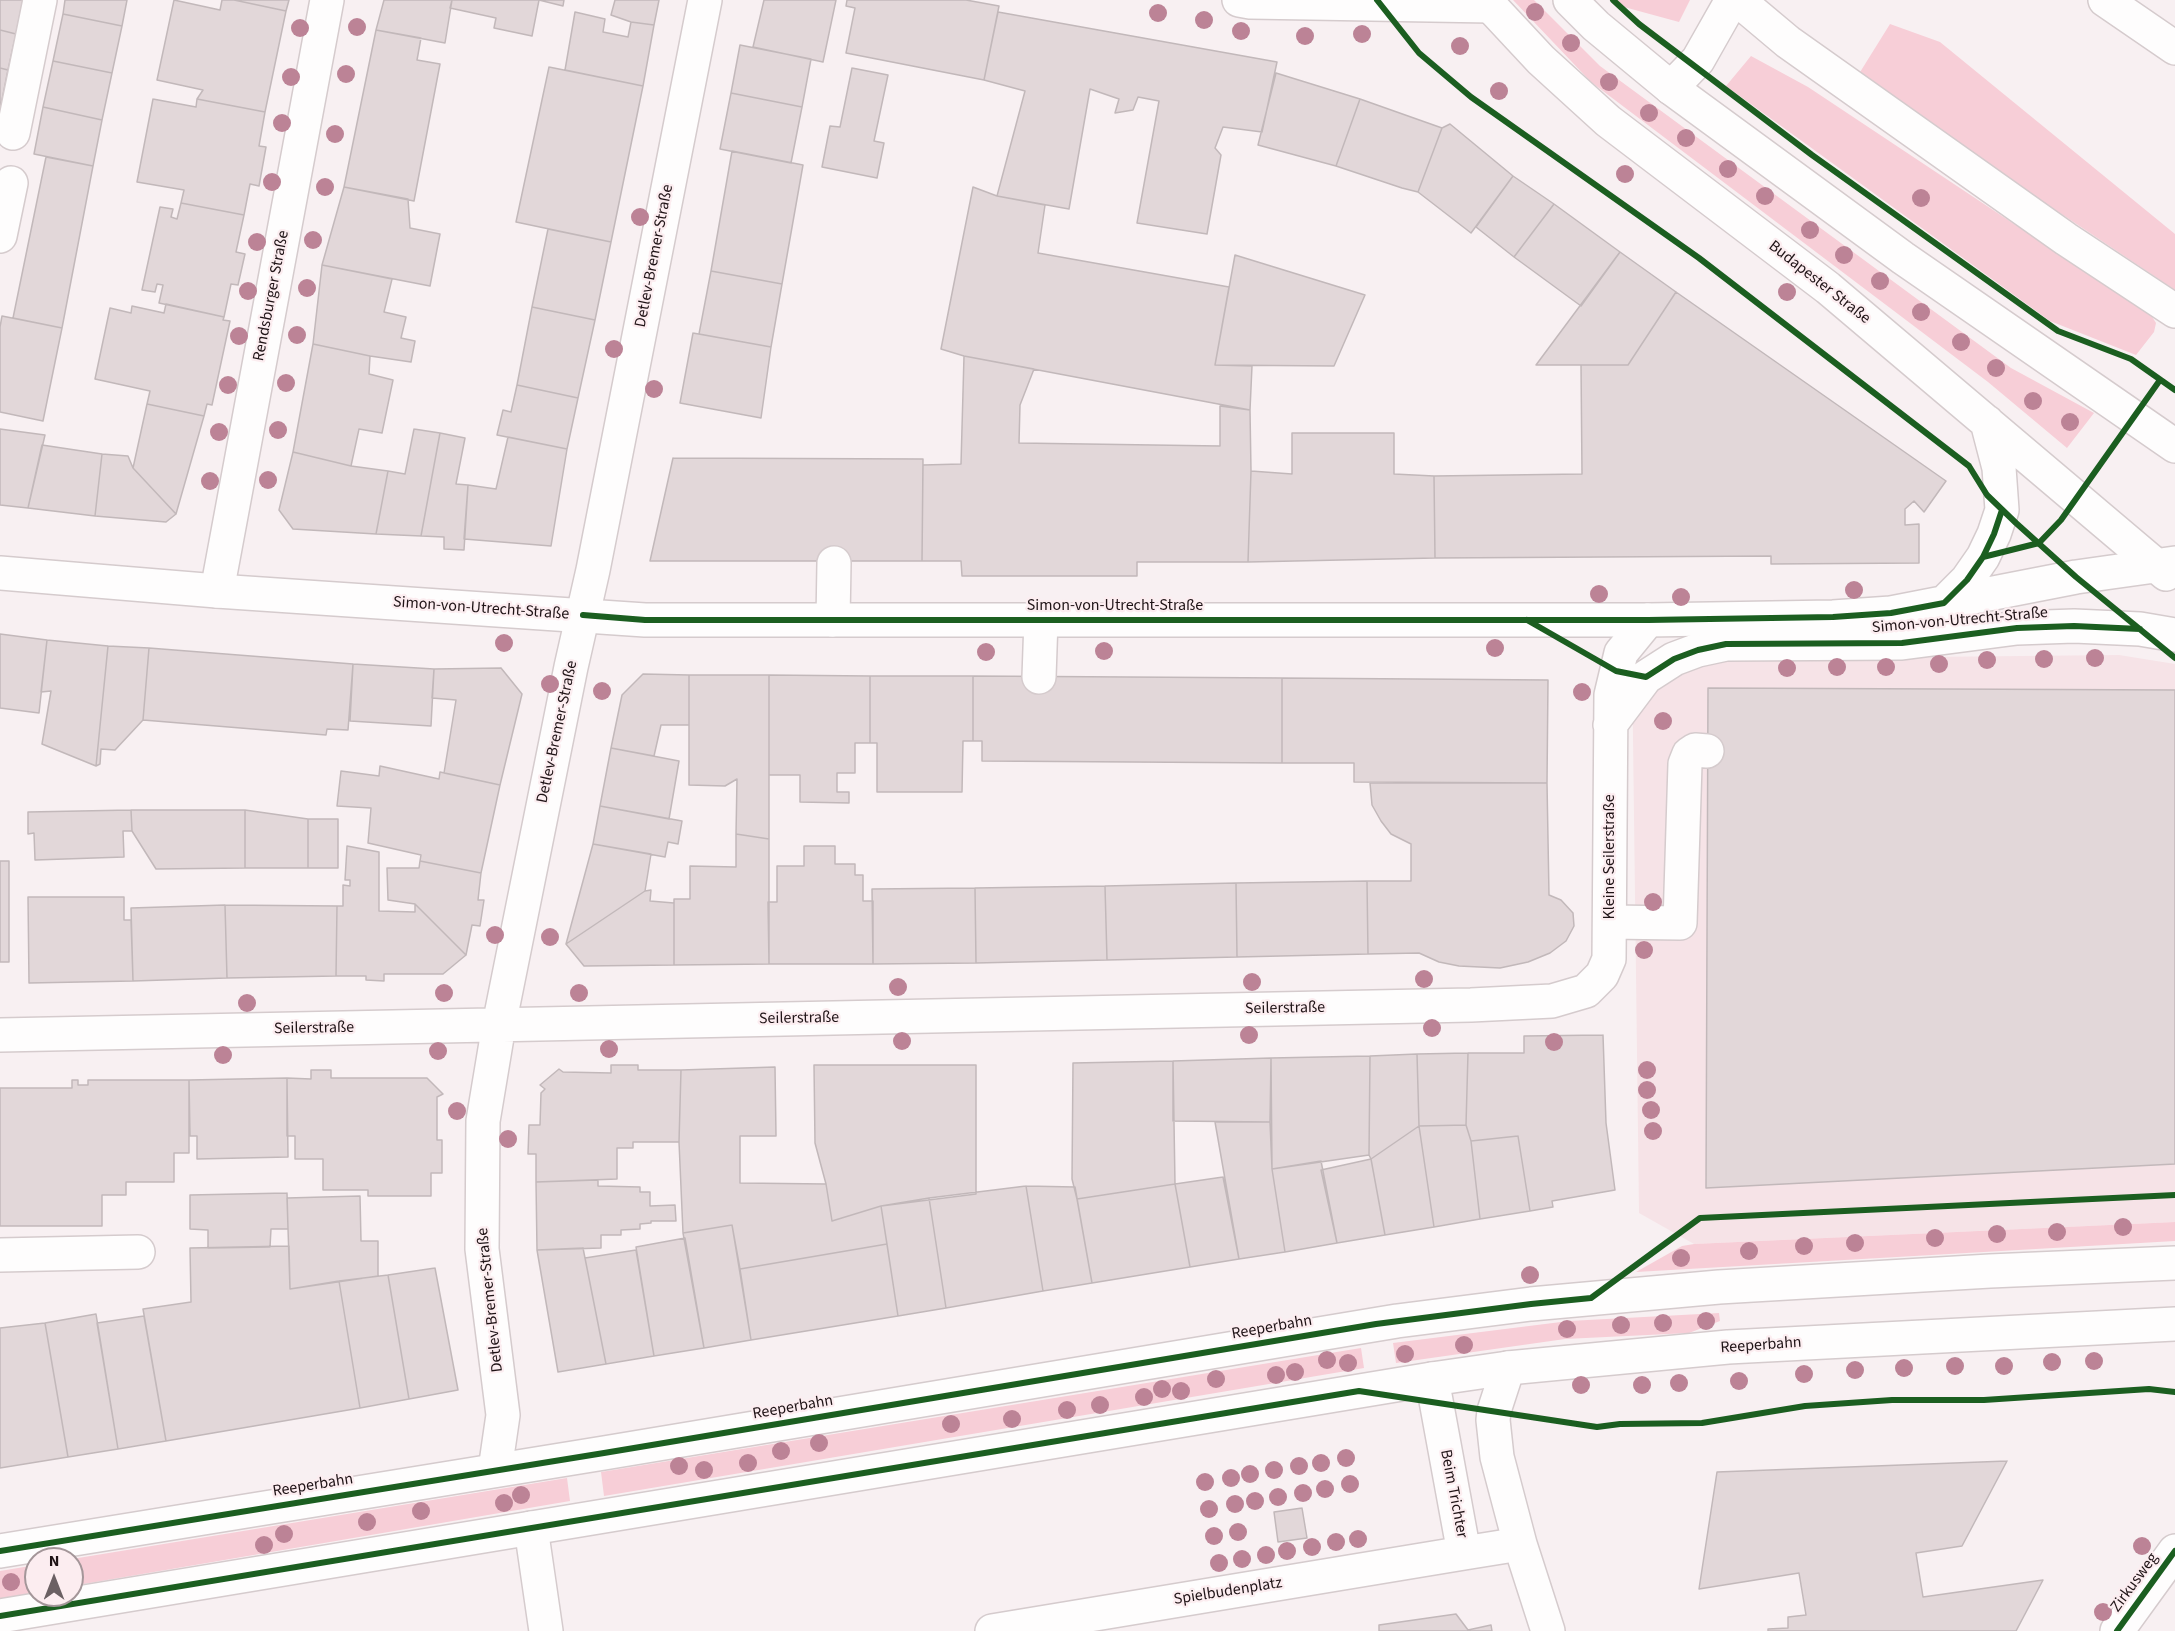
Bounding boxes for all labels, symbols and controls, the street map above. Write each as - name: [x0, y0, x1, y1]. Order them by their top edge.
- street label: Detlev-Bremer-Straße: [632, 183, 678, 329]
- street label: Rendsburger Straße: [250, 229, 294, 363]
- street label: Budapester Straße: [1764, 237, 1874, 329]
- street label: Simon-von-Utrecht-Straße: [392, 593, 570, 625]
- street label: Simon-von-Utrecht-Straße: [1027, 596, 1203, 616]
- street label: Simon-von-Utrecht-Straße: [1871, 604, 2049, 638]
- street label: Detlev-Bremer-Straße: [534, 659, 582, 805]
- street label: Kleine Seilerstraße: [1600, 794, 1620, 920]
- street label: Seilerstraße: [1245, 999, 1325, 1019]
- street label: Seilerstraße: [759, 1009, 839, 1029]
- street label: Seilerstraße: [274, 1019, 354, 1039]
- street label: Detlev-Bremer-Straße: [474, 1227, 508, 1373]
- street label: Reeperbahn: [1230, 1311, 1314, 1345]
- street label: Reeperbahn: [1720, 1334, 1802, 1358]
- street label: Reeperbahn: [751, 1391, 835, 1425]
- street label: Beim Trichter: [1435, 1448, 1471, 1540]
- street label: Reeperbahn: [271, 1470, 355, 1502]
- north arrow: [24, 1547, 84, 1607]
- text: N: [49, 1550, 59, 1572]
- street label: Zirkusweg: [2107, 1550, 2163, 1616]
- street label: Spielbudenplatz: [1172, 1574, 1284, 1610]

